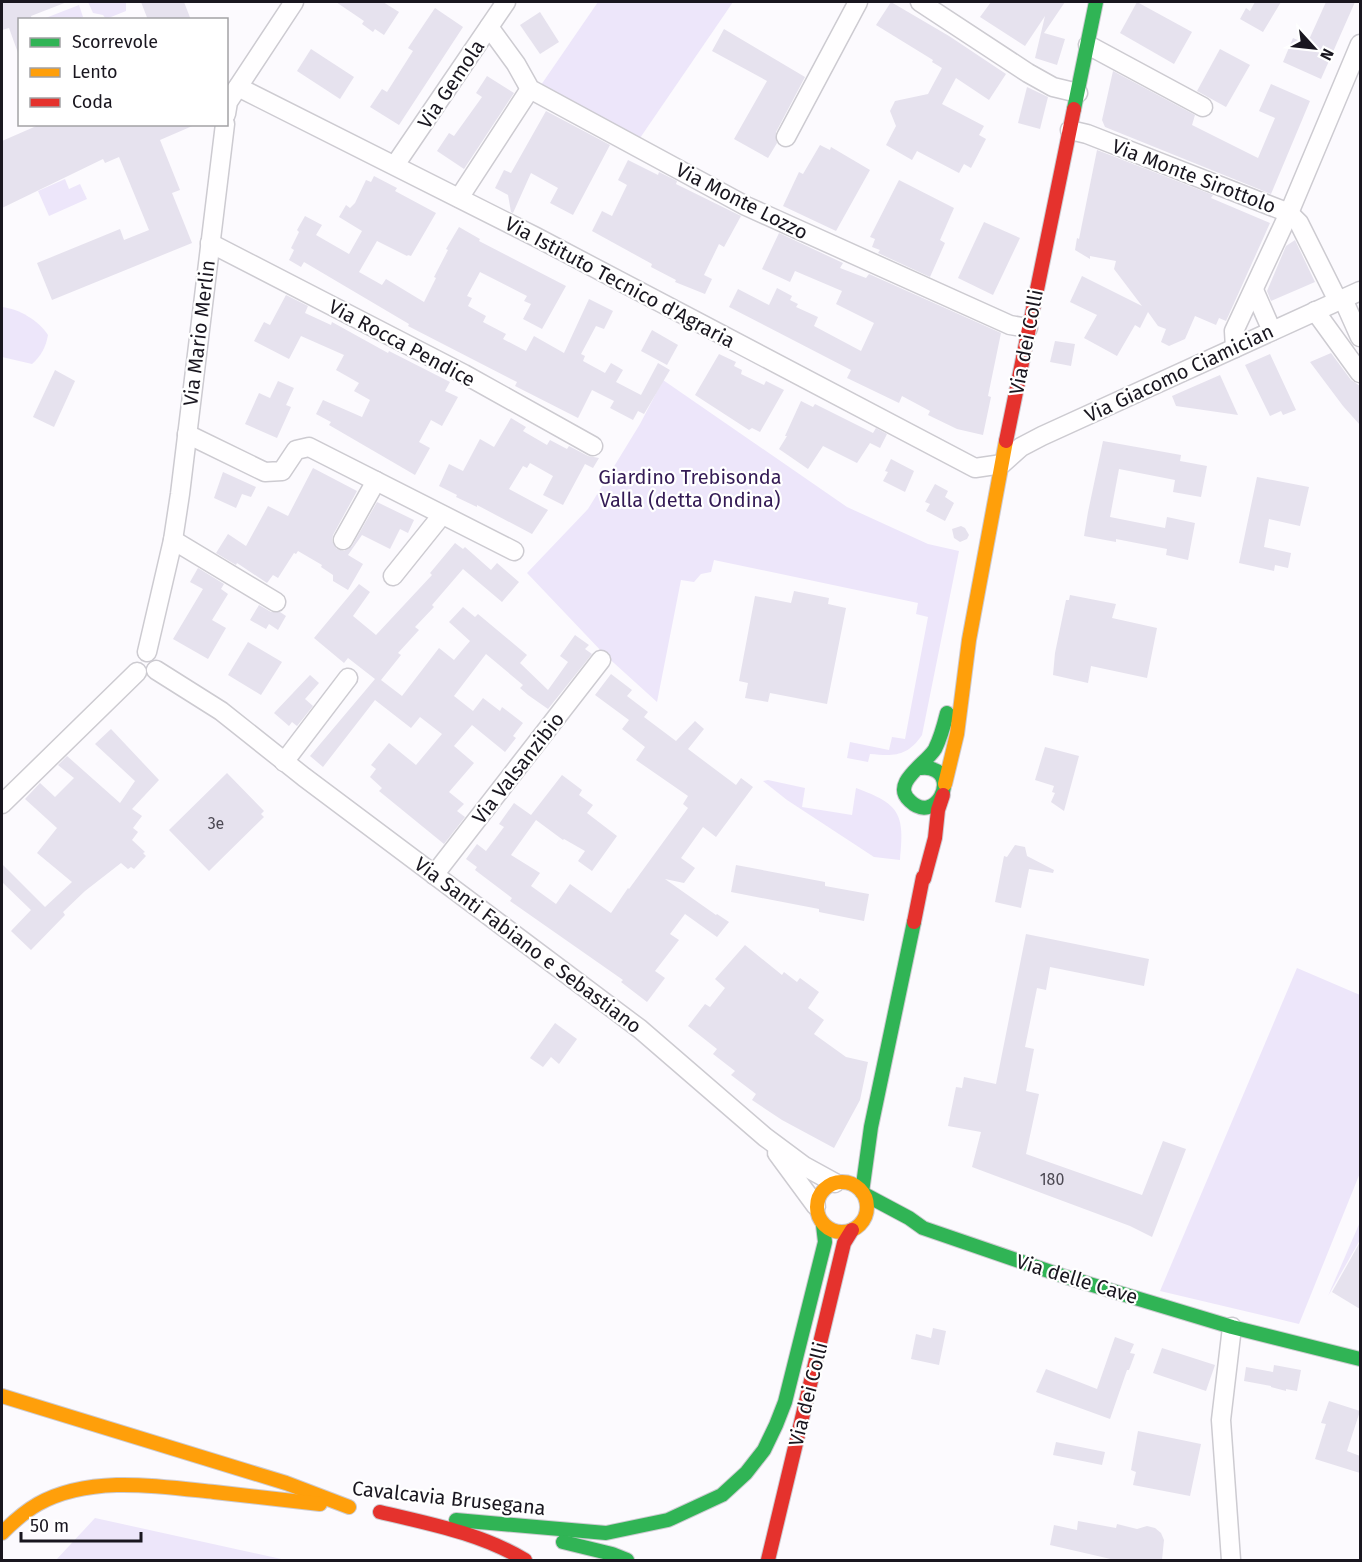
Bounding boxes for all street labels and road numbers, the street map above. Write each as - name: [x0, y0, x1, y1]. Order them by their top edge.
- street label: Via Gemola: [413, 35, 489, 133]
- street label: Via Monte Sirottolo: [1109, 134, 1279, 218]
- street label: Via Monte Lozzo: [672, 157, 812, 245]
- street label: Via Istituto Tecnico d'Agraria: [501, 211, 739, 353]
- street label: Via Mario Merlin: [178, 259, 220, 407]
- street label: Via dei Colli: [1004, 287, 1048, 397]
- street label: Via Rocca Pendice: [325, 294, 479, 392]
- street label: Via Giacomo Ciamician: [1081, 319, 1277, 427]
- street label: Via Valsanzibio: [467, 707, 569, 829]
- street label: Via Santi Fabiano e Sebastiano: [410, 852, 646, 1038]
- street label: Via delle Cave: [1013, 1249, 1141, 1309]
- street label: Via dei Colli: [783, 1339, 833, 1449]
- street label: Cavalcavia Brusegana: [351, 1476, 547, 1520]

